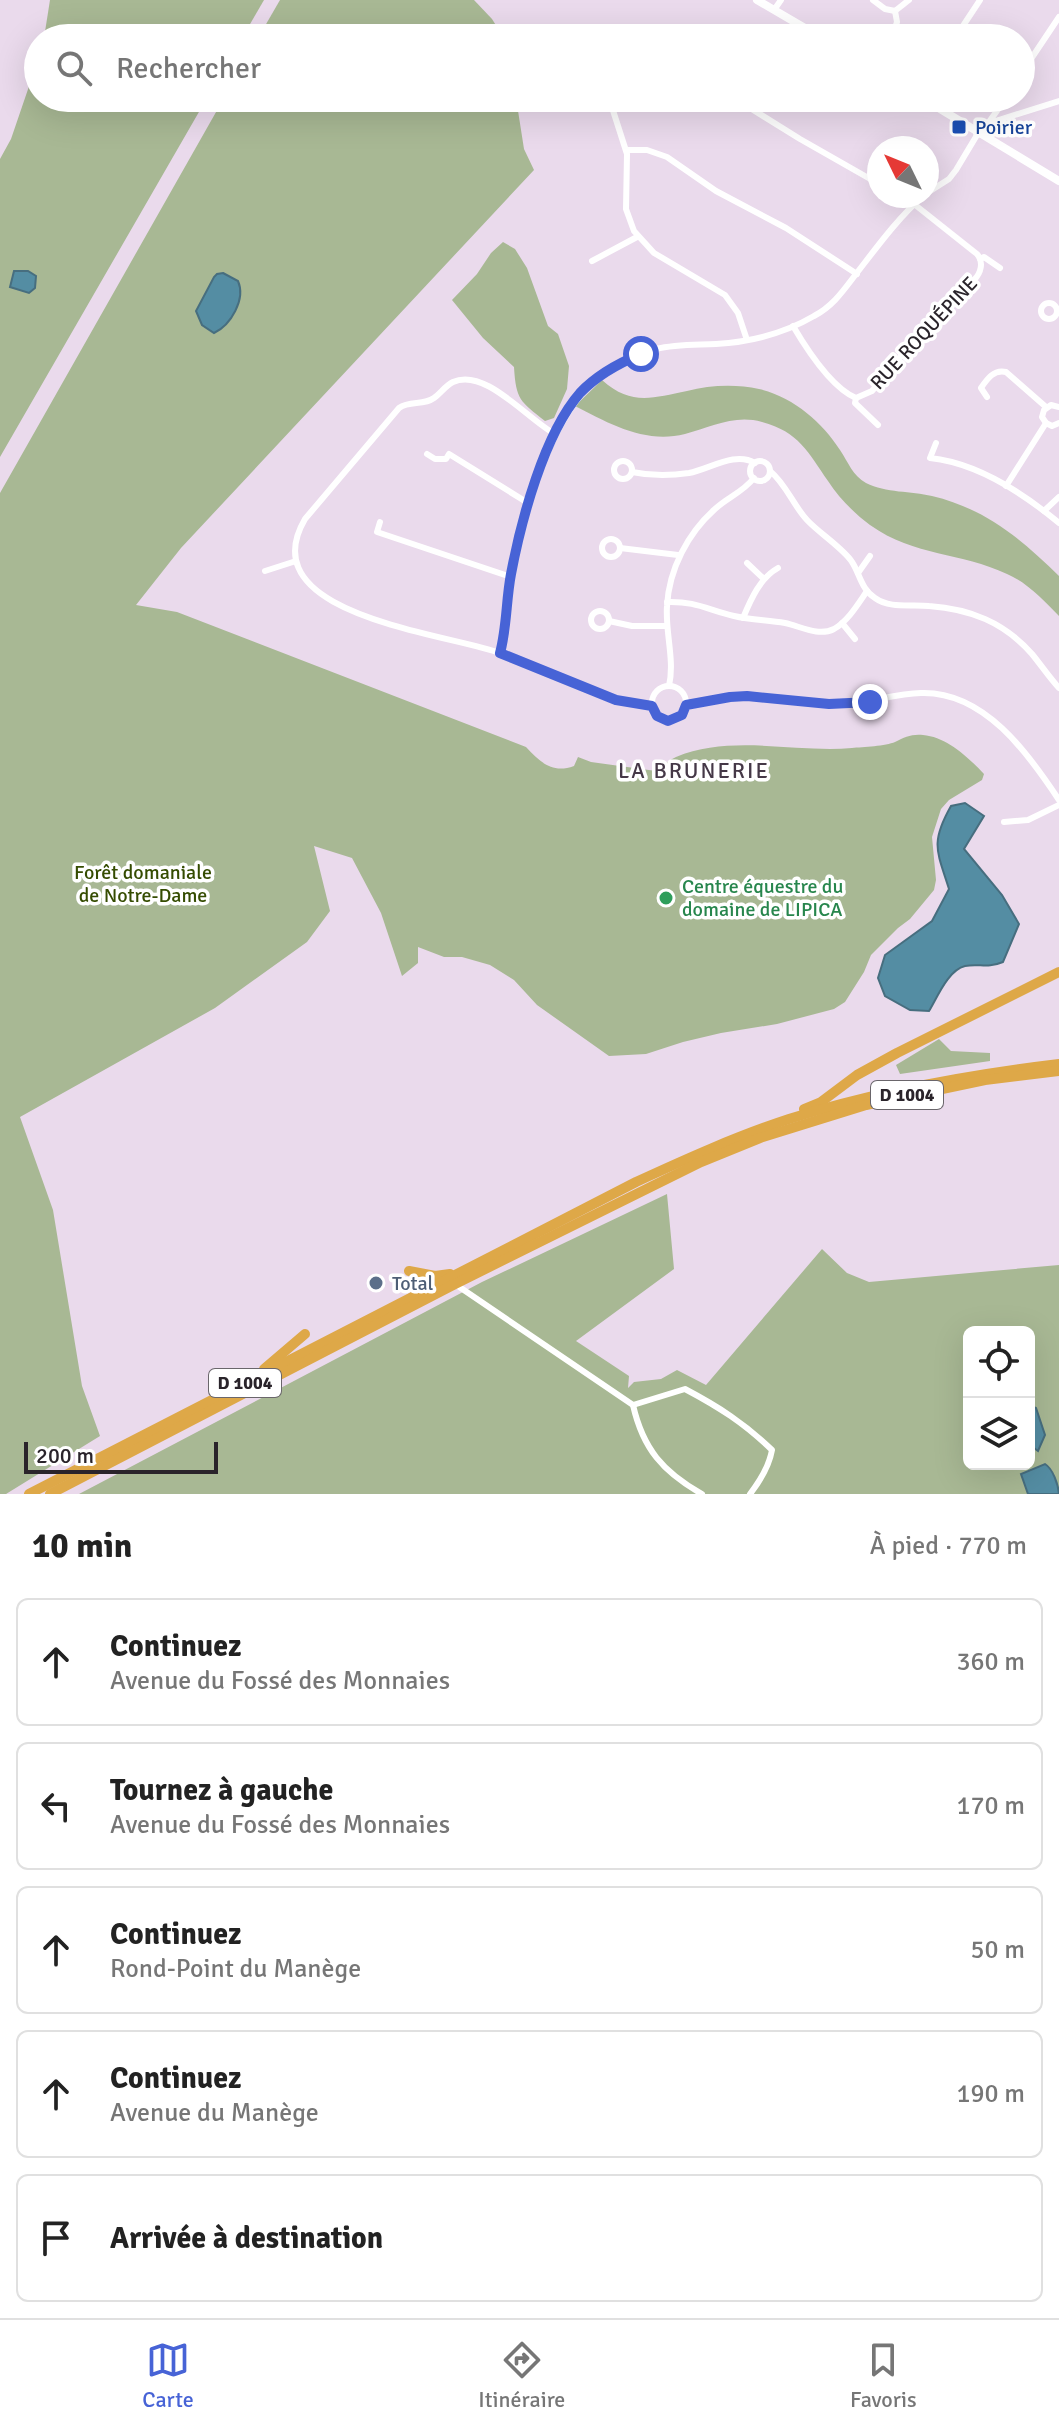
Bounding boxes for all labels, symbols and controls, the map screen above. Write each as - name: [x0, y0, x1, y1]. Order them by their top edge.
- search box: [24, 24, 1035, 112]
- icon: search: [52, 46, 96, 90]
- text: Rechercher: [116, 50, 261, 87]
- place label: Poirier: [975, 115, 1033, 140]
- marker: Poirier: [950, 118, 968, 136]
- north arrow: [867, 136, 939, 208]
- street label: RUE ROQUÉPINE: [865, 271, 983, 395]
- route start: [623, 336, 659, 372]
- route end: [852, 684, 888, 720]
- district label: LA BRUNERIE: [618, 757, 770, 784]
- park label: Forêt domaniale de Notre-Dame: [74, 860, 212, 908]
- place label: Centre équestre du domaine de LIPICA: [682, 874, 843, 922]
- marker: Centre équestre du domaine de LIPICA: [657, 889, 675, 907]
- road number: D 1004: [871, 1081, 943, 1109]
- place label: Total: [392, 1271, 434, 1296]
- marker: Total: [367, 1274, 385, 1292]
- map controls: [963, 1326, 1035, 1470]
- button: locate: [963, 1326, 1035, 1398]
- road number: D 1004: [209, 1369, 281, 1397]
- button: layers: [963, 1398, 1035, 1470]
- scale bar: [24, 1438, 218, 1474]
- text: 200 m: [36, 1442, 94, 1469]
- text: 10 min: [32, 1525, 132, 1567]
- text: À pied · 770 m: [870, 1530, 1027, 1562]
- text: Continuez: [110, 1628, 242, 1665]
- icon: ahead: [34, 1640, 78, 1684]
- text: 360 m: [956, 1646, 1025, 1678]
- text: Avenue du Fossé des Monnaies: [110, 1665, 450, 1697]
- text: Tournez à gauche: [110, 1772, 333, 1809]
- icon: left: [34, 1784, 78, 1828]
- text: 170 m: [956, 1790, 1025, 1822]
- text: Avenue du Fossé des Monnaies: [110, 1809, 450, 1841]
- text: Continuez: [110, 1916, 242, 1953]
- icon: ahead: [34, 1928, 78, 1972]
- text: 50 m: [970, 1934, 1025, 1966]
- text: Rond-Point du Manège: [110, 1953, 361, 1985]
- text: Continuez: [110, 2060, 242, 2097]
- icon: ahead: [34, 2072, 78, 2116]
- text: 190 m: [956, 2078, 1025, 2110]
- text: Avenue du Manège: [110, 2097, 319, 2129]
- icon: arrive: [34, 2216, 78, 2260]
- text: Arrivée à destination: [110, 2220, 383, 2257]
- tab: Carte: [142, 2338, 194, 2413]
- tab: Itinéraire: [478, 2338, 565, 2413]
- tab: Favoris: [850, 2338, 917, 2413]

